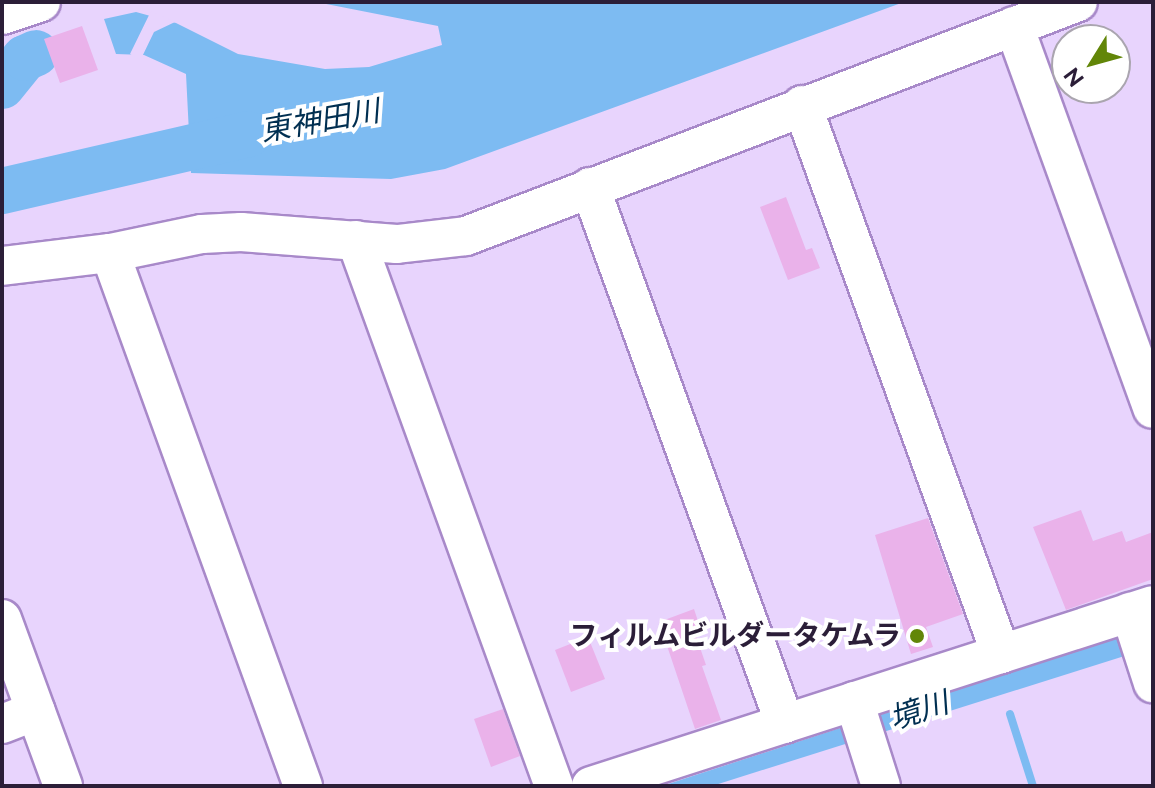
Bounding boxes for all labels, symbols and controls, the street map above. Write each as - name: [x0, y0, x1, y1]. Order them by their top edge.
- north arrow: [1051, 24, 1131, 104]
- text: N: [1058, 63, 1089, 92]
- water label: 東神田川: [258, 93, 382, 149]
- place label: フィルムビルダータケムラ: [565, 619, 901, 653]
- marker: フィルムビルダータケムラ: [908, 627, 926, 645]
- water label: 境川: [885, 685, 953, 737]

